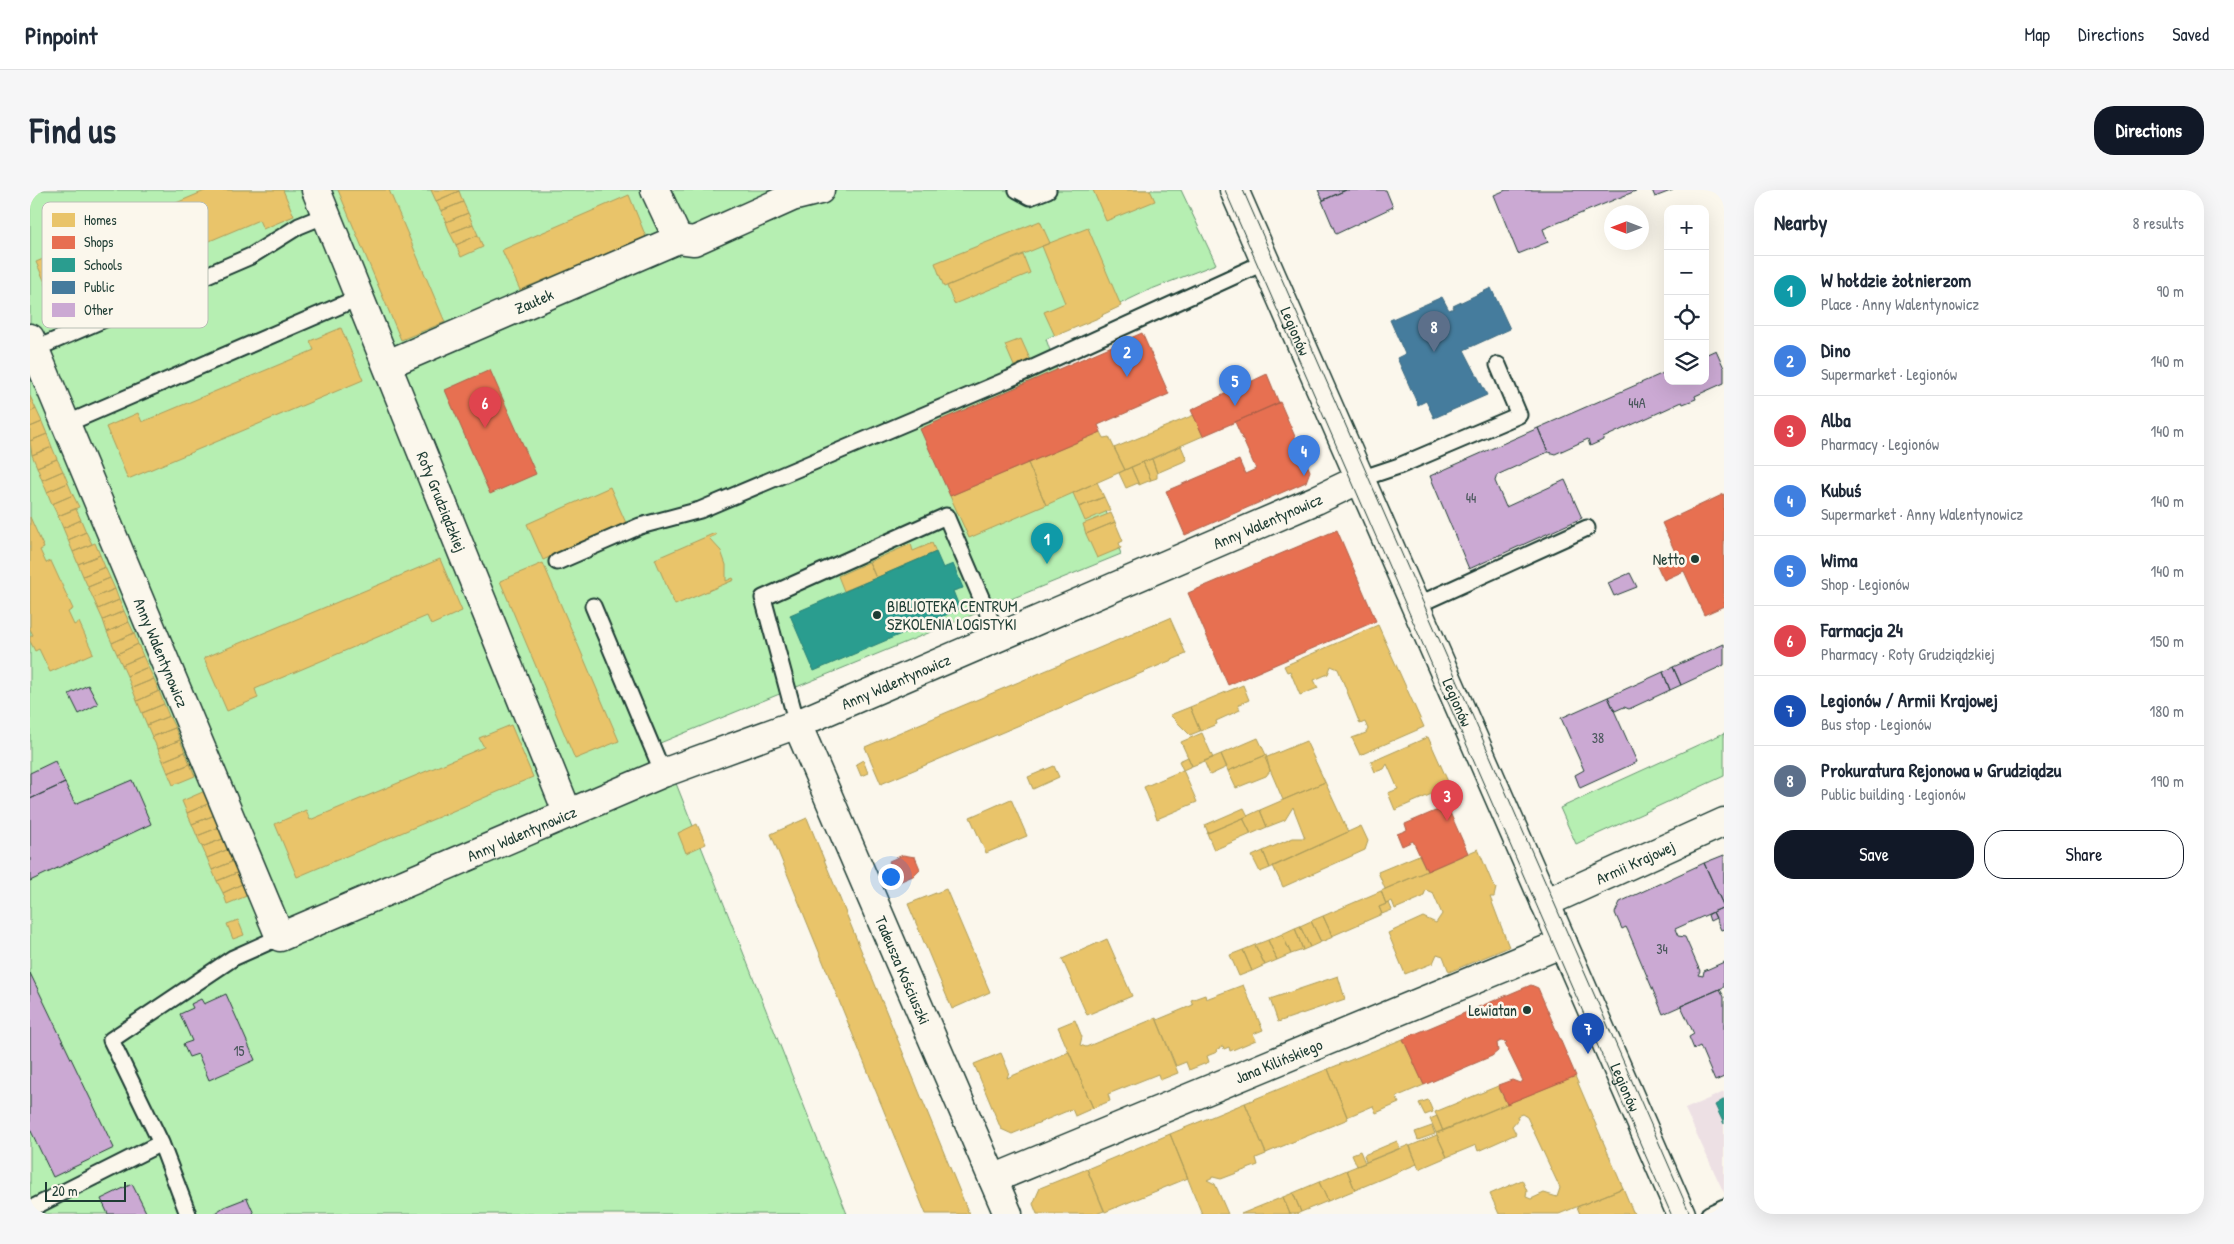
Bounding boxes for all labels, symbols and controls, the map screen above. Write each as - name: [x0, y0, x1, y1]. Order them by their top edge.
- text: Pinpoint: [25, 19, 97, 51]
- text: Map: [2025, 22, 2050, 47]
- text: Directions: [2078, 22, 2144, 47]
- text: Saved: [2172, 22, 2209, 47]
- button: Directions: [2094, 106, 2204, 155]
- text: Find us: [30, 107, 116, 154]
- legend: [42, 202, 208, 328]
- north arrow: [1604, 205, 1649, 250]
- map controls: [1664, 205, 1709, 385]
- button: +: [1664, 205, 1709, 250]
- text: Nearby: [1774, 208, 1827, 237]
- text: Homes: [84, 210, 117, 229]
- text: 8 results: [2132, 212, 2184, 234]
- text: Shops: [84, 232, 113, 252]
- button: −: [1664, 250, 1709, 295]
- text: Schools: [84, 255, 122, 274]
- text: W hołdzie żołnierzom: [1821, 267, 1971, 293]
- text: Public: [84, 277, 115, 296]
- text: 1: [1787, 280, 1793, 302]
- text: 90 m: [2156, 280, 2184, 302]
- street label: Zaułek: [511, 283, 557, 319]
- text: Place · Anny Walentynowicz: [1821, 293, 1979, 315]
- button: locate: [1664, 295, 1709, 340]
- text: Other: [84, 300, 114, 319]
- street label: Legionów: [1275, 304, 1316, 359]
- pin: 8: [1418, 311, 1450, 352]
- pin: 2: [1111, 336, 1143, 377]
- text: Dino: [1821, 337, 1851, 363]
- button: layers: [1664, 340, 1709, 385]
- text: 2: [1786, 350, 1794, 372]
- text: 140 m: [2150, 350, 2184, 372]
- text: Supermarket · Legionów: [1821, 363, 1957, 385]
- pin: 5: [1219, 365, 1251, 406]
- pin: 6: [469, 387, 501, 428]
- house number: 44A: [1628, 393, 1646, 412]
- text: Alba: [1821, 407, 1851, 433]
- text: 3: [1786, 420, 1794, 442]
- text: 140 m: [2150, 420, 2184, 442]
- text: Pharmacy · Legionów: [1821, 433, 1939, 455]
- pin: 4: [1288, 435, 1320, 476]
- street label: Roty Grudziądzkiej: [412, 448, 472, 555]
- text: Kubuś: [1821, 477, 1861, 503]
- street label: Anny Walentynowicz: [1210, 488, 1326, 554]
- house number: 44: [1466, 488, 1476, 507]
- text: 4: [1787, 490, 1793, 512]
- text: 140 m: [2150, 490, 2184, 512]
- text: Supermarket · Anny Walentynowicz: [1821, 503, 2023, 525]
- pin: 1: [1031, 523, 1063, 564]
- text: Wima: [1821, 547, 1857, 573]
- place label: Netto: [1653, 548, 1686, 570]
- marker: Netto: [1689, 553, 1701, 565]
- text: 5: [1787, 560, 1793, 582]
- text: 140 m: [2150, 560, 2184, 582]
- text: Shop · Legionów: [1821, 573, 1909, 595]
- street label: Anny Walentynowicz: [129, 595, 194, 711]
- place label: BIBLIOTEKA CENTRUM SZKOLENIA LOGISTYKI: [887, 595, 1017, 635]
- marker: BIBLIOTEKA CENTRUM SZKOLENIA LOGISTYKI: [871, 609, 883, 621]
- text: Farmacja 24: [1821, 617, 1903, 643]
- text: 6: [1787, 630, 1793, 652]
- text: 150 m: [2150, 630, 2184, 652]
- text: Pharmacy · Roty Grudziądzkiej: [1821, 643, 1995, 665]
- street label: Anny Walentynowicz: [838, 648, 954, 715]
- street label: Legionów: [1437, 675, 1478, 730]
- text: Legionów / Armii Krajowej: [1821, 687, 1998, 713]
- text: 7: [1786, 700, 1794, 722]
- text: 180 m: [2150, 700, 2184, 722]
- text: Bus stop · Legionów: [1821, 713, 1931, 735]
- house number: 38: [1592, 728, 1604, 747]
- text: Prokuratura Rejonowa w Grudziądzu: [1821, 757, 2061, 783]
- text: 8: [1787, 770, 1793, 792]
- text: 190 m: [2151, 770, 2184, 792]
- pin: 3: [1431, 780, 1463, 821]
- text: Public building · Legionów: [1821, 783, 1966, 805]
- street label: Anny Walentynowicz: [464, 800, 580, 867]
- button: Save: [1774, 830, 1974, 879]
- button: Share: [1984, 830, 2184, 879]
- street label: Armii Krajowej: [1592, 835, 1678, 890]
- your location: [878, 864, 904, 890]
- street label: Tadeusza Kościuszki: [870, 912, 936, 1028]
- house number: 34: [1656, 939, 1668, 958]
- place label: Lewiatan: [1468, 999, 1517, 1021]
- marker: Lewiatan: [1521, 1004, 1533, 1016]
- pin: 7: [1572, 1013, 1604, 1054]
- street label: Jana Kilińskiego: [1231, 1033, 1326, 1089]
- house number: 15: [233, 1041, 245, 1060]
- street label: Legionów: [1605, 1060, 1646, 1115]
- scale bar: [45, 1179, 126, 1202]
- text: 20 m: [52, 1181, 78, 1200]

